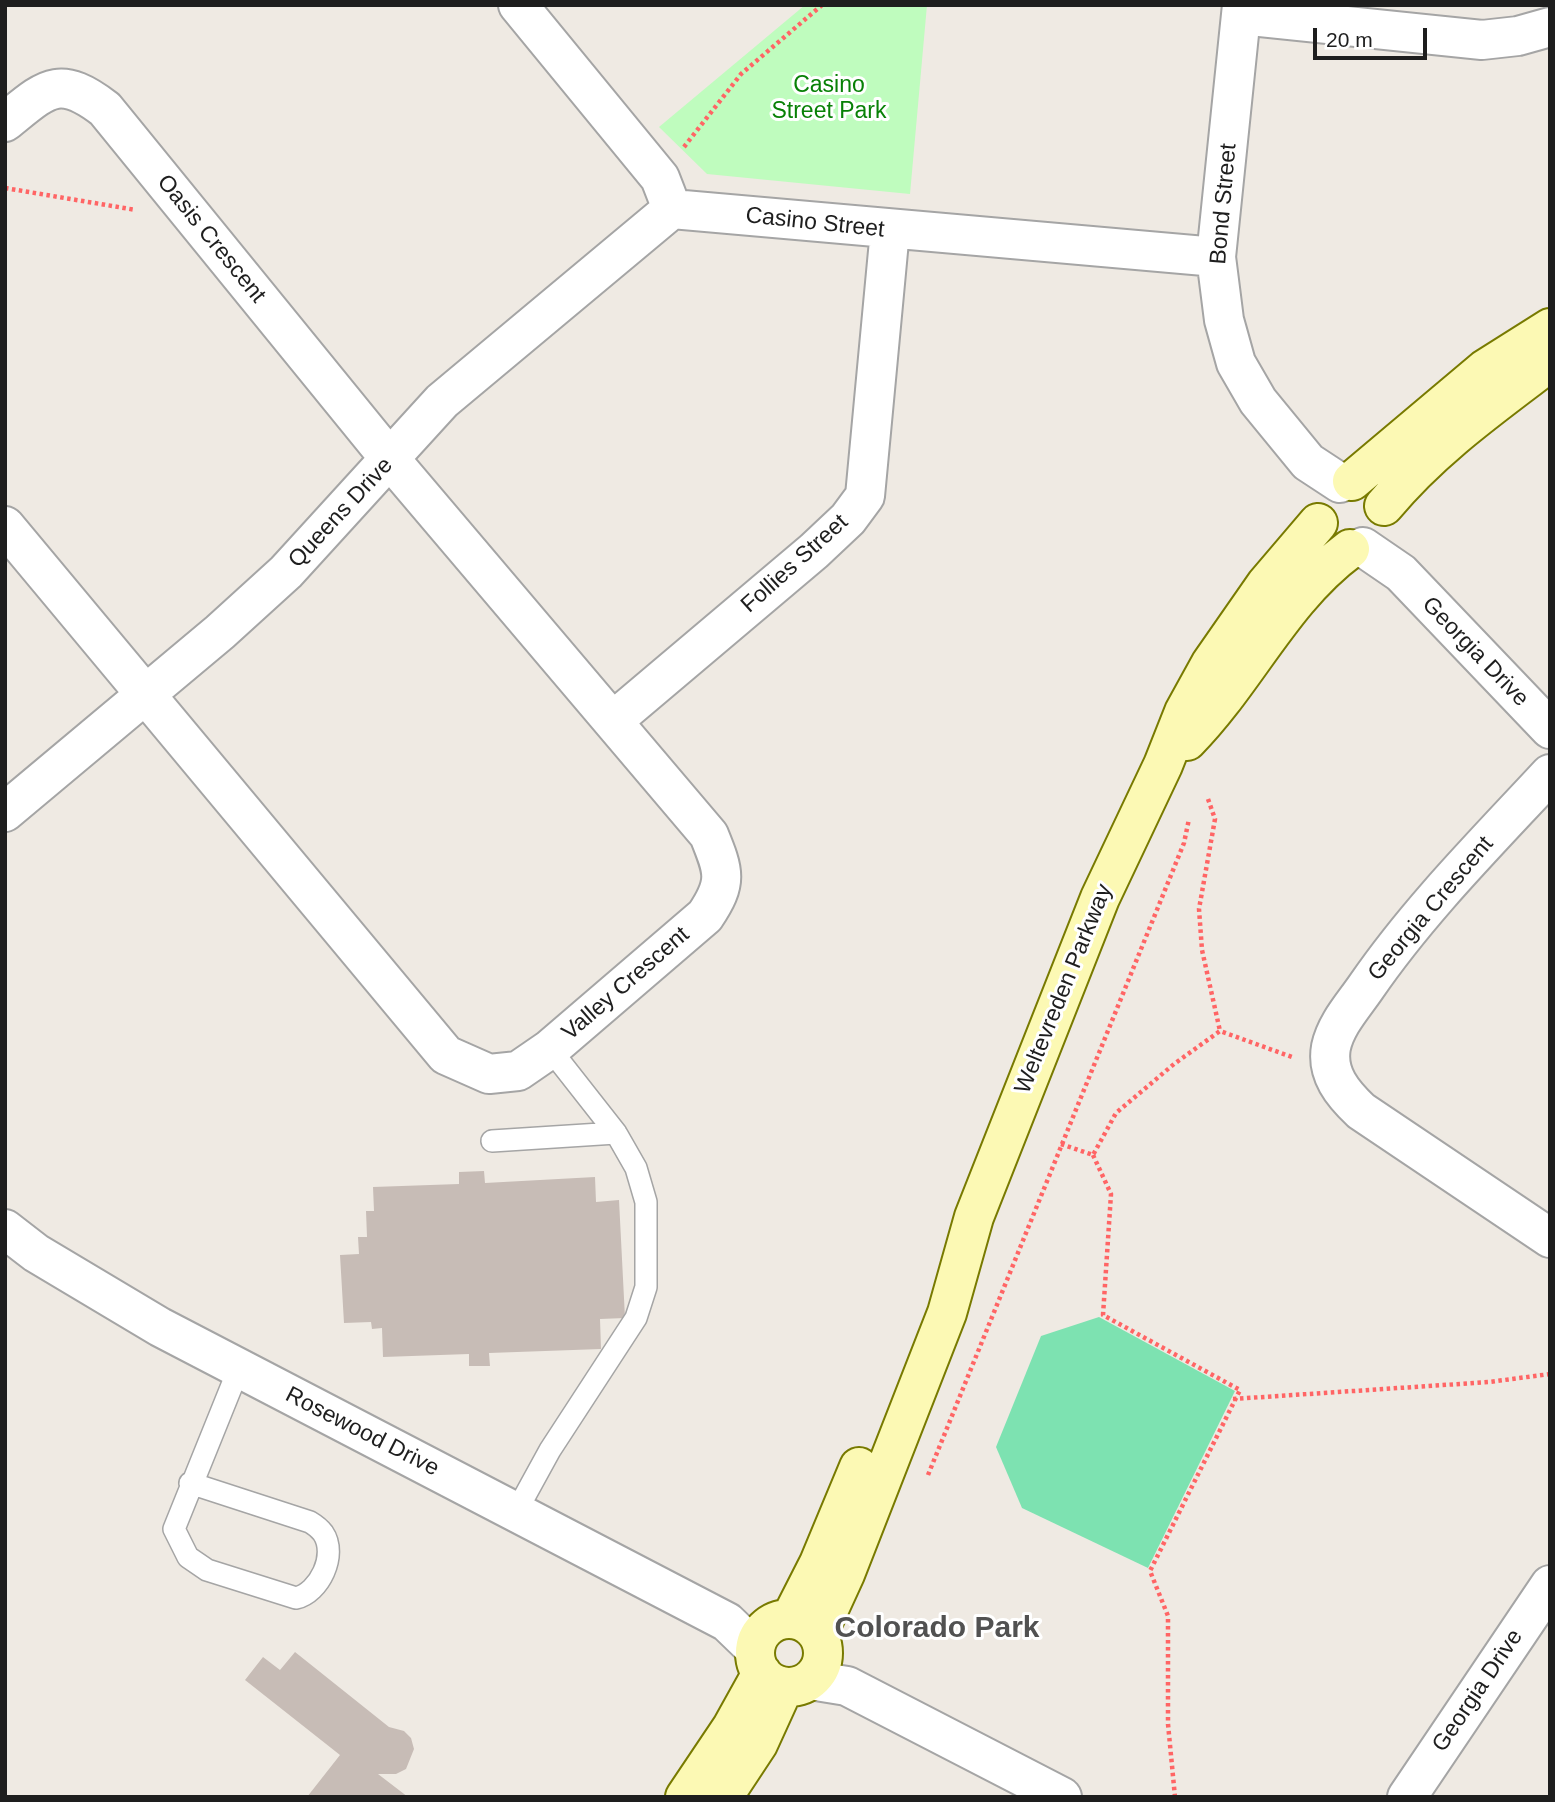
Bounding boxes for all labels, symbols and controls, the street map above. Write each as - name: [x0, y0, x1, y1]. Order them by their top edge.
- scale bar: [1317, 14, 1431, 58]
- text: 20 m: [1326, 28, 1373, 51]
- park label: Casino Street Park: [771, 72, 887, 126]
- street label: Bond Street: [1205, 142, 1243, 266]
- street label: Oasis Crescent: [151, 169, 271, 309]
- street label: Casino Street: [744, 202, 886, 244]
- street label: Queens Drive: [283, 452, 399, 574]
- street label: Follies Street: [736, 509, 854, 619]
- street label: Georgia Drive: [1416, 591, 1534, 713]
- street label: Georgia Crescent: [1362, 831, 1500, 987]
- street label: Weltevreden Parkway: [1009, 880, 1119, 1098]
- street label: Valley Crescent: [557, 921, 695, 1047]
- street label: Rosewood Drive: [281, 1381, 443, 1483]
- district label: Colorado Park: [834, 1611, 1040, 1647]
- street label: Georgia Drive: [1427, 1624, 1529, 1758]

